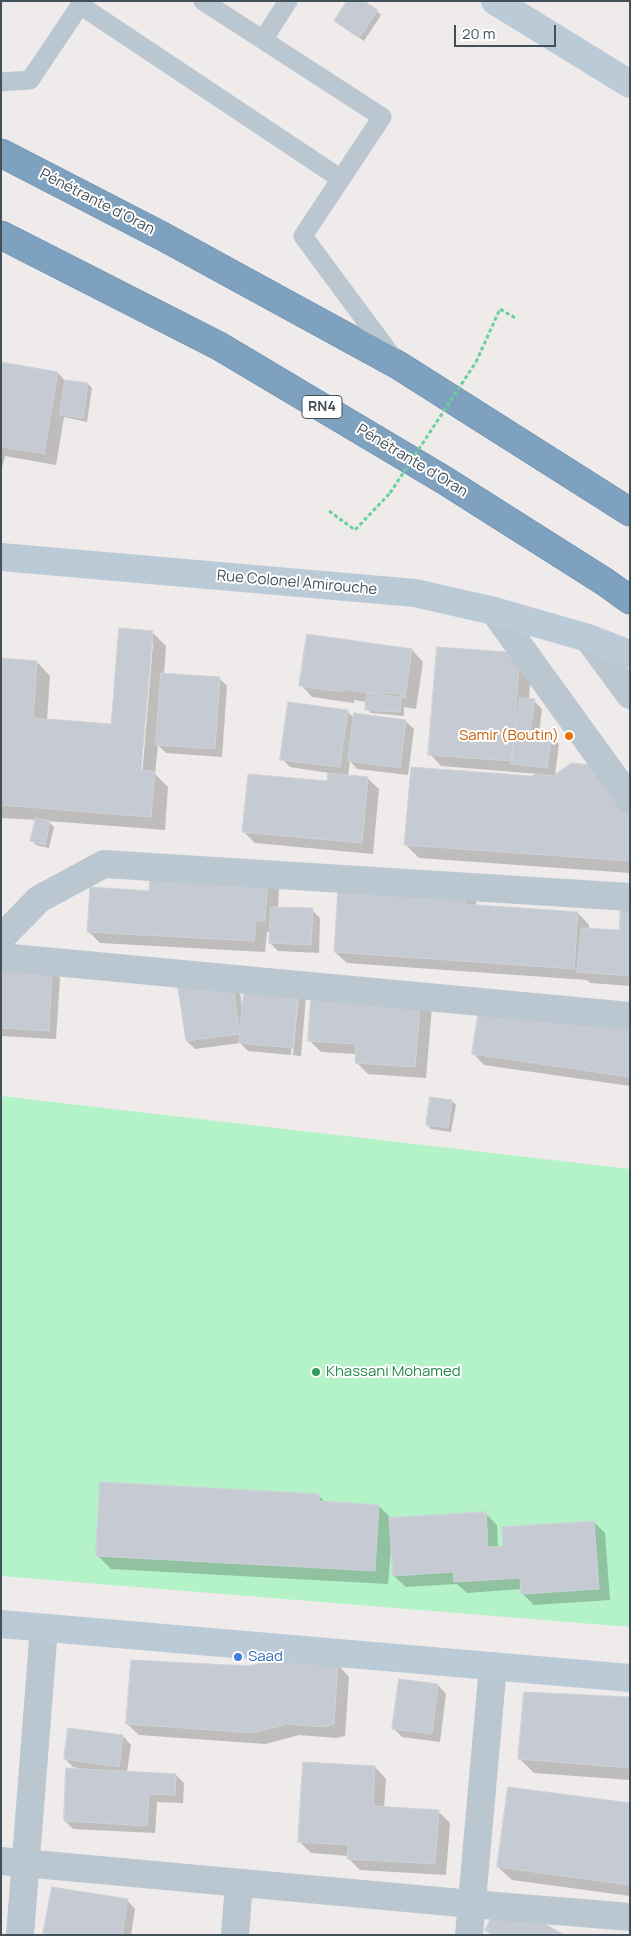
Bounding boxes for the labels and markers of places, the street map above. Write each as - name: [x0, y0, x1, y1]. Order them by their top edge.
- place label: Samir (Boutin): [459, 727, 559, 745]
- marker: Samir (Boutin): [563, 730, 575, 742]
- place label: Khassani Mohamed: [326, 1363, 461, 1381]
- marker: Khassani Mohamed: [310, 1366, 322, 1378]
- place label: Saad: [248, 1648, 283, 1666]
- marker: Saad: [232, 1651, 244, 1663]

